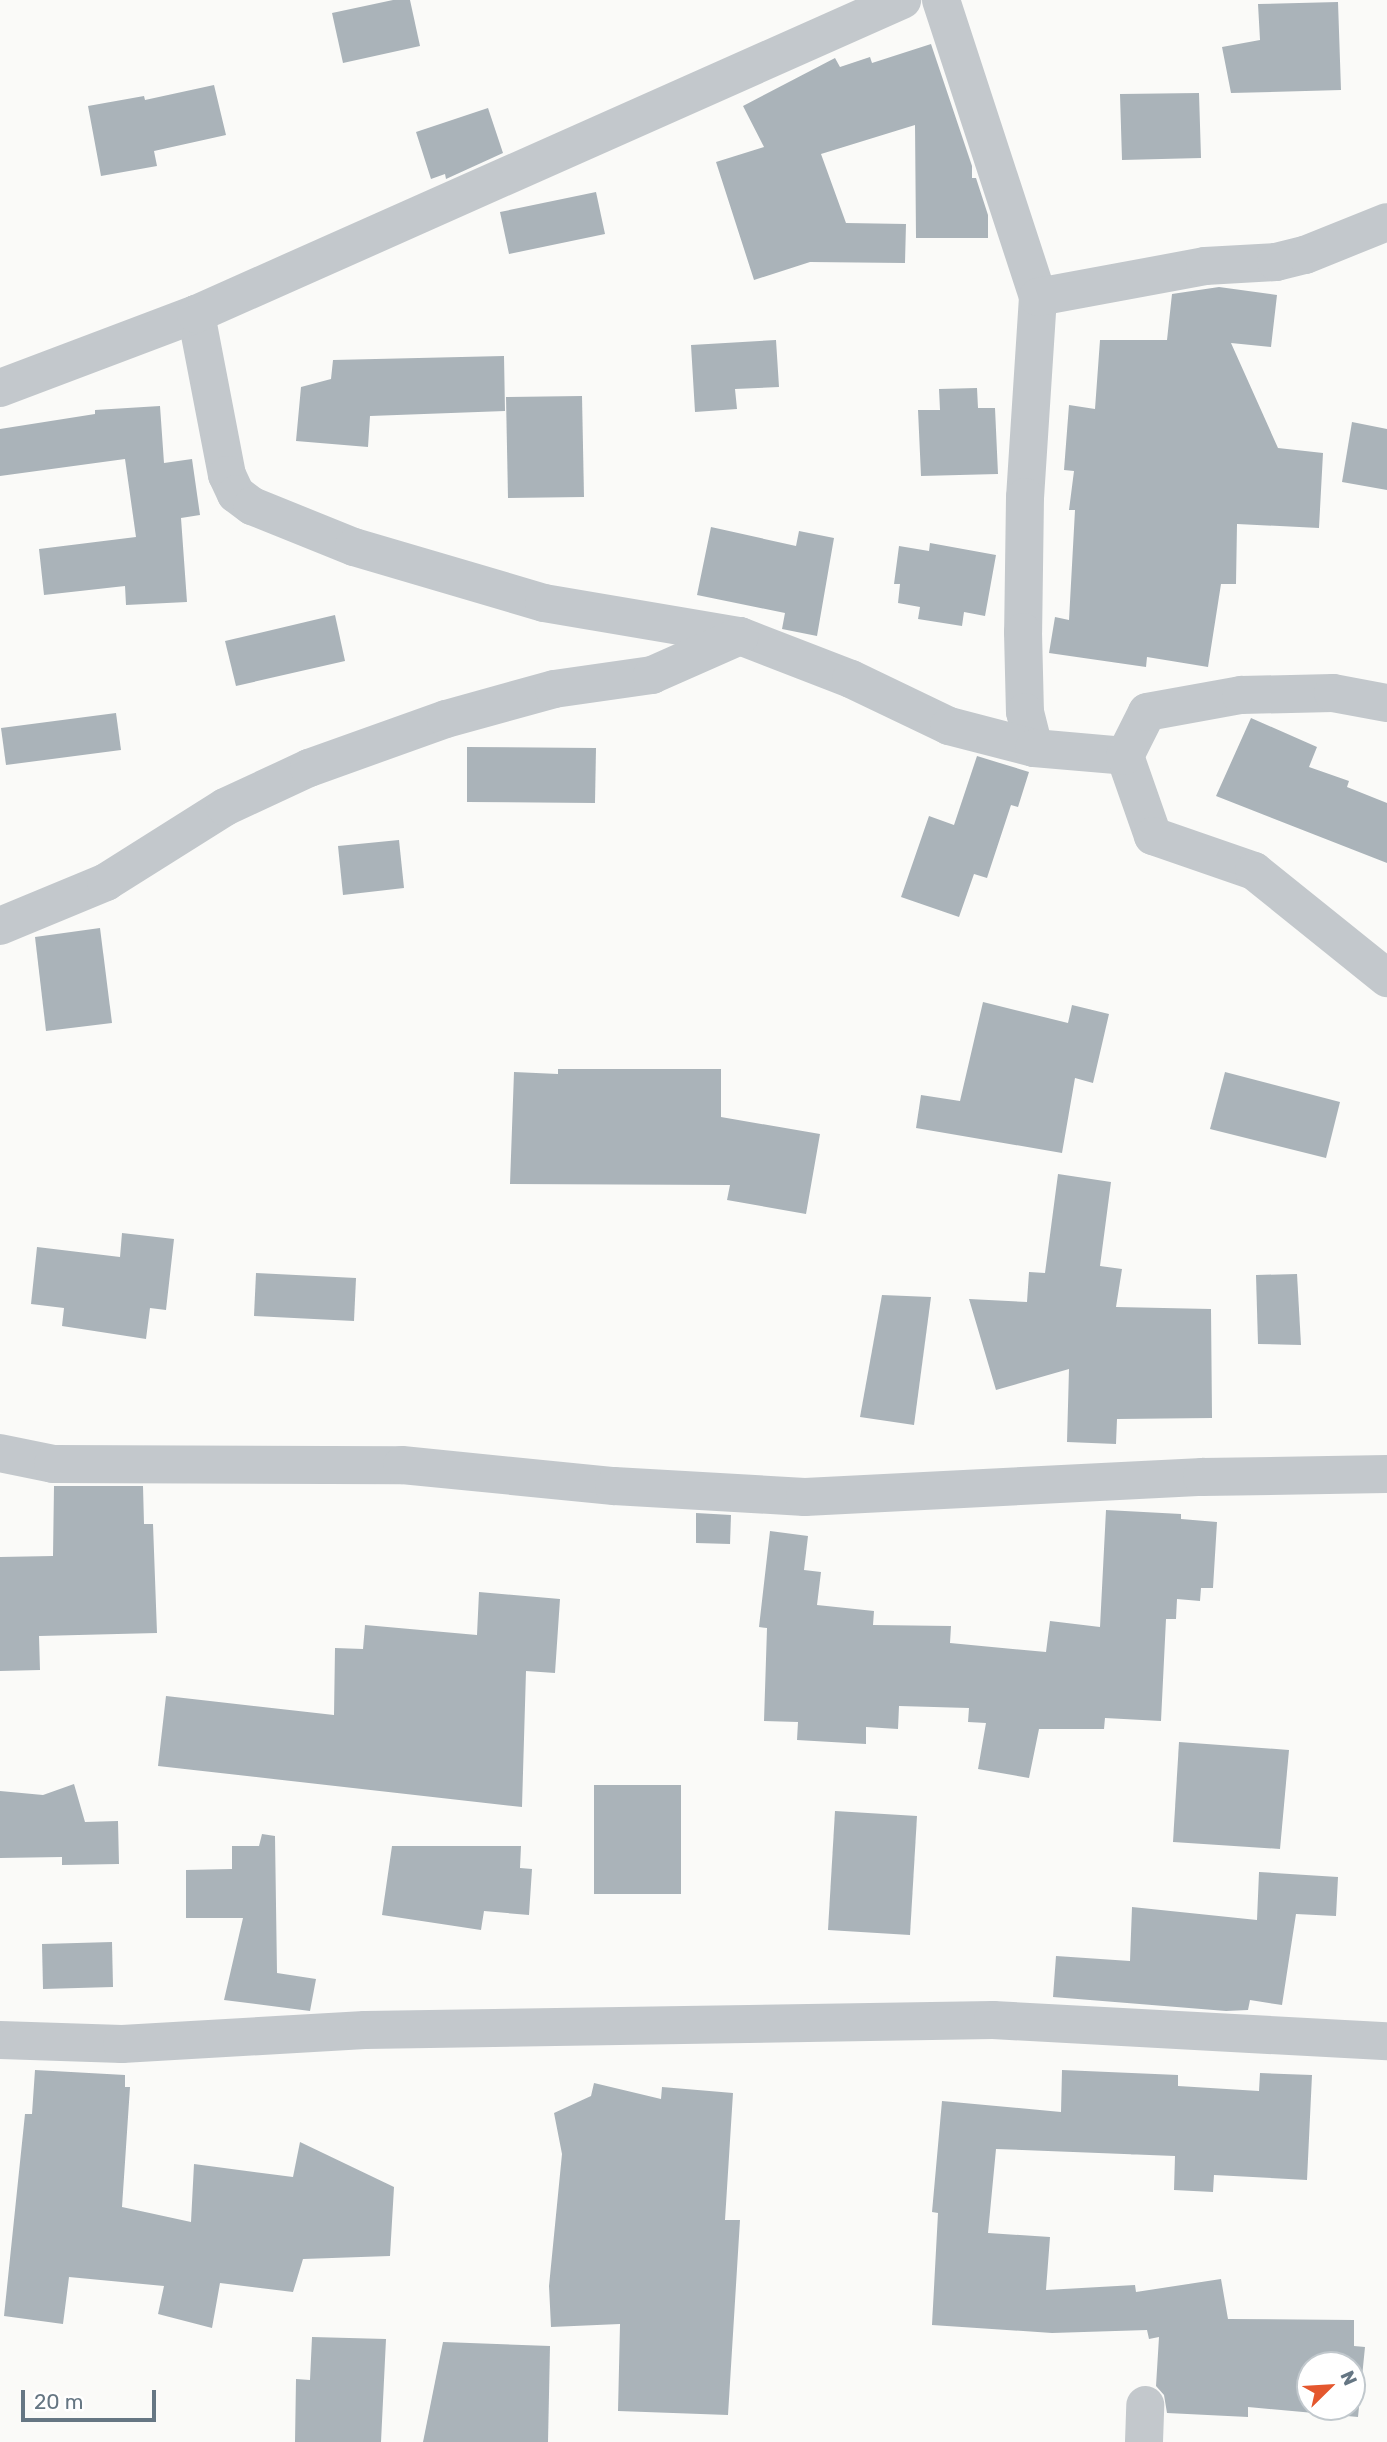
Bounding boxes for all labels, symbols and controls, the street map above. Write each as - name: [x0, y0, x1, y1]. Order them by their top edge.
- north arrow: [1296, 2351, 1366, 2421]
- text: N: [1336, 2367, 1362, 2389]
- scale bar: [24, 2376, 159, 2420]
- text: 20 m: [34, 2389, 83, 2414]

